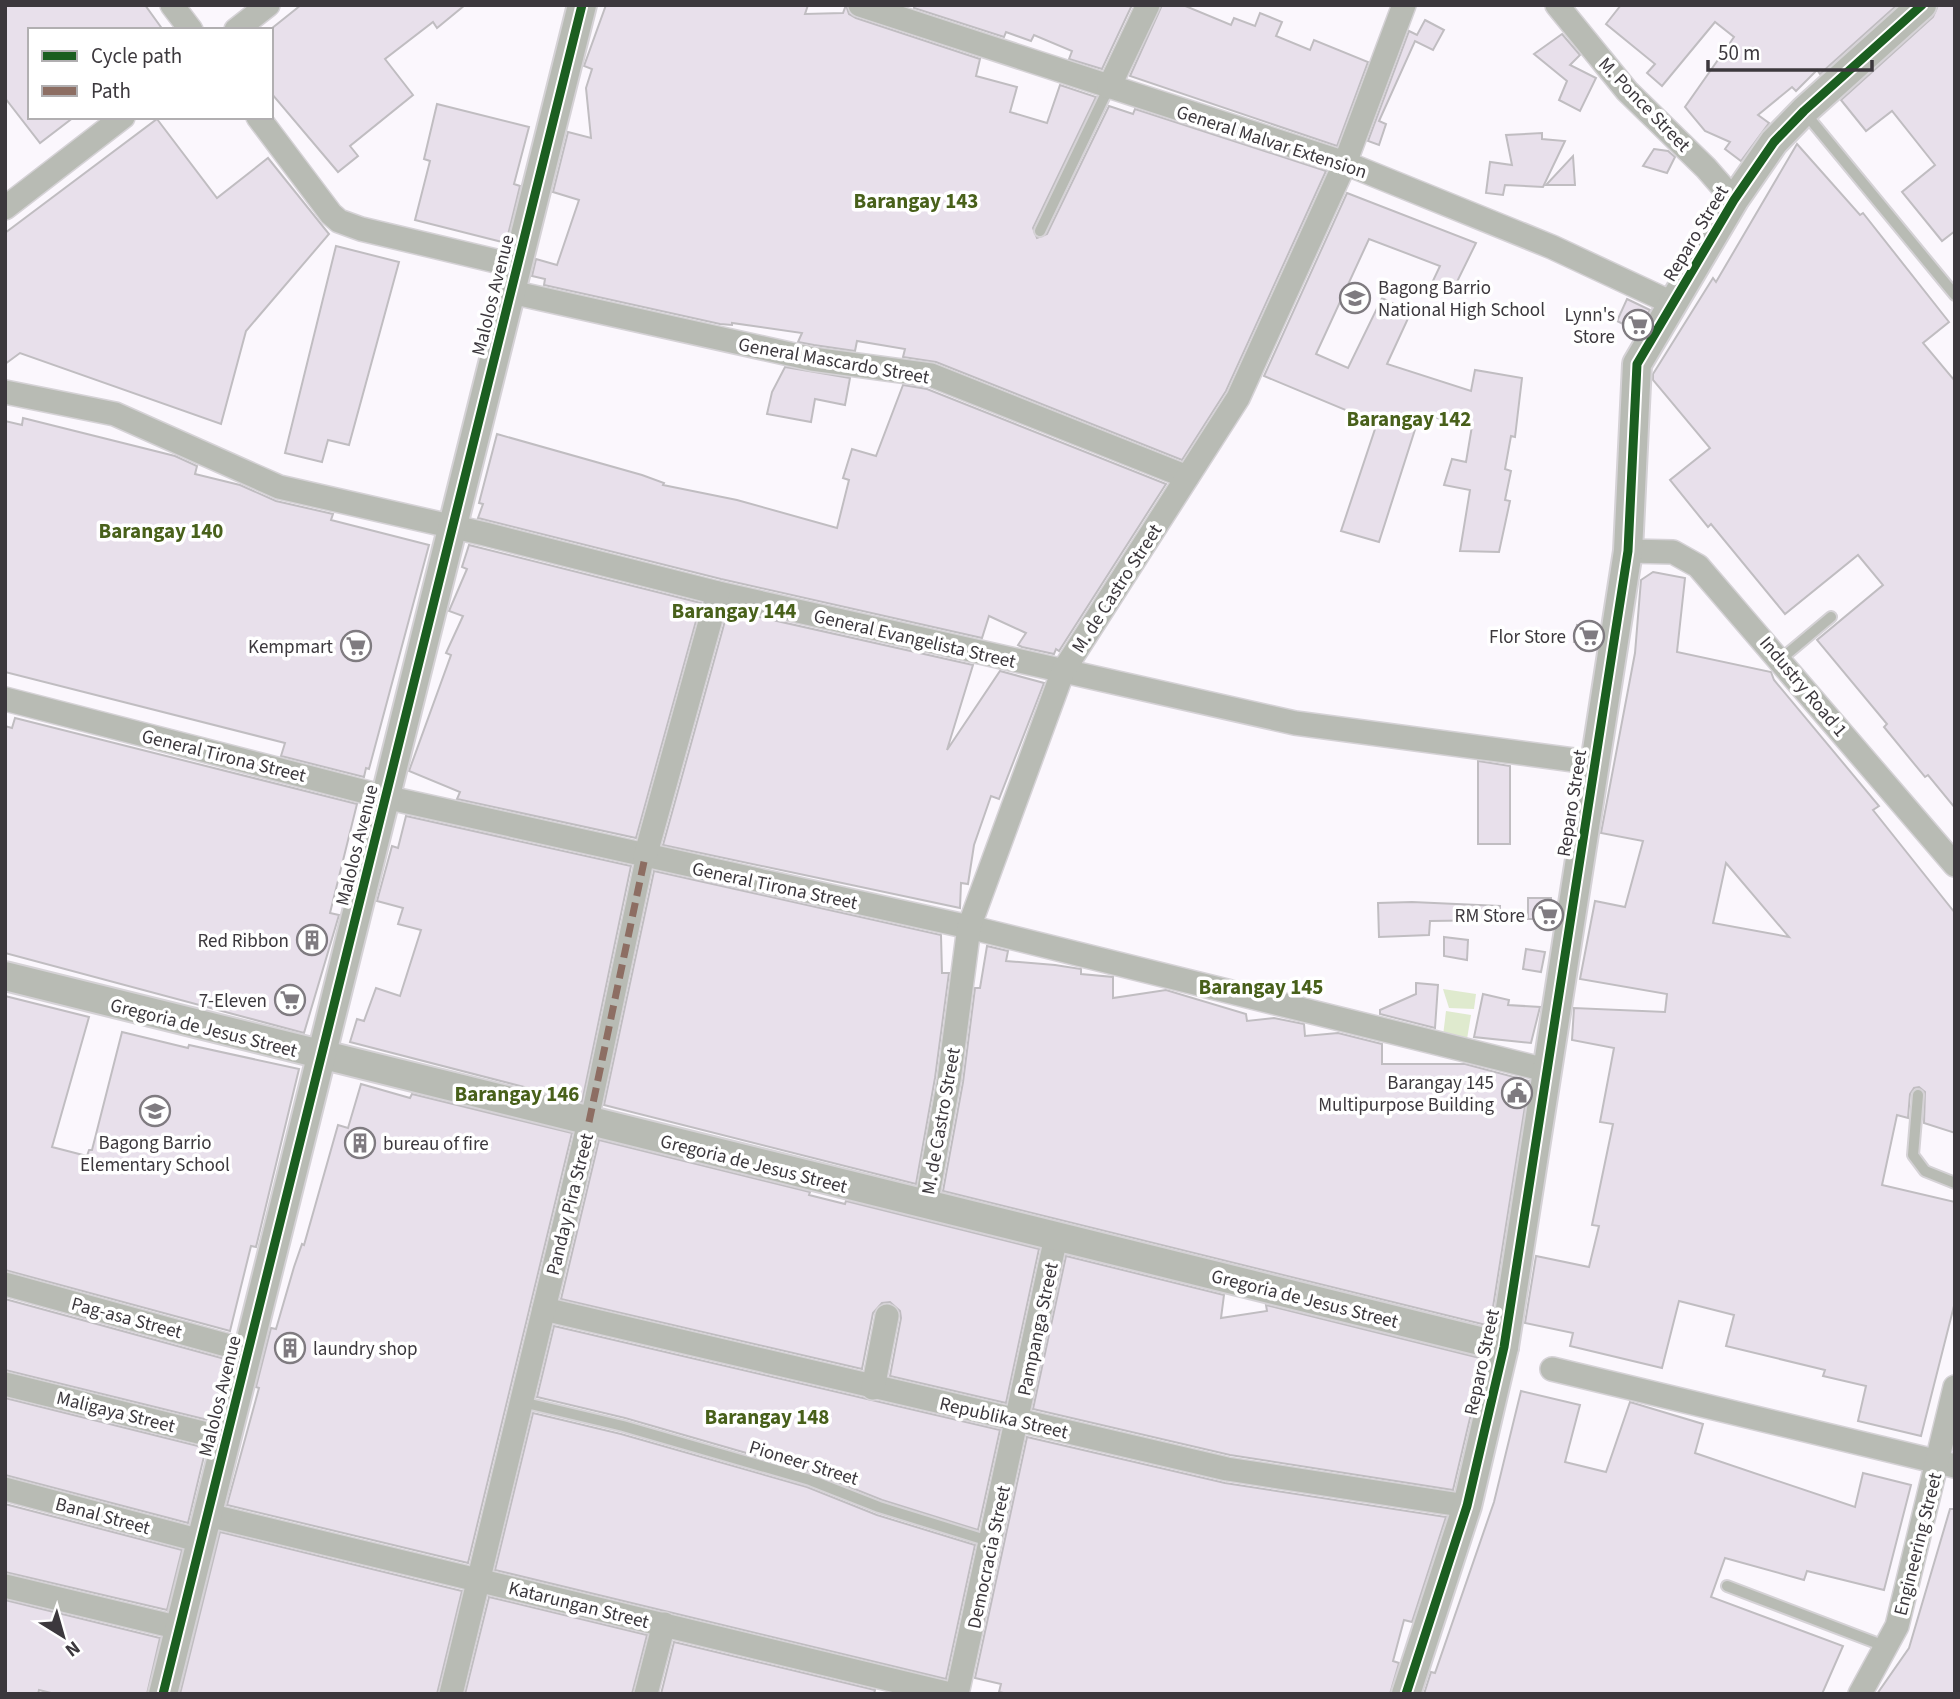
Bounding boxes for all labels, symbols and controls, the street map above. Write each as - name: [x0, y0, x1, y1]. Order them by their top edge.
- legend: [28, 28, 273, 119]
- scale bar: [1708, 28, 1872, 72]
- text: 50 m: [1718, 38, 1760, 68]
- text: Cycle path: [91, 41, 182, 71]
- street label: M. Ponce Street: [1592, 52, 1697, 159]
- text: Path: [91, 76, 131, 106]
- street label: General Malvar Extension: [1173, 99, 1370, 186]
- street label: Reparo Street: [1657, 180, 1736, 287]
- district label: Barangay 143: [854, 186, 978, 216]
- street label: Malolos Avenue: [465, 232, 522, 359]
- place label: Bagong Barrio National High School: [1378, 275, 1545, 324]
- school or university icon: Bagong Barrio National High School: [1338, 281, 1372, 315]
- place label: Lynn's Store: [1564, 302, 1615, 351]
- supermarket icon: Lynn's Store: [1621, 308, 1655, 342]
- street label: General Mascardo Street: [736, 331, 932, 392]
- district label: Barangay 142: [1347, 404, 1471, 434]
- district label: Barangay 140: [99, 516, 223, 546]
- street label: M. de Castro Street: [1065, 519, 1169, 659]
- district label: Barangay 144: [672, 596, 796, 626]
- street label: General Evangelista Street: [811, 603, 1019, 676]
- supermarket icon: Flor Store: [1572, 619, 1606, 653]
- place label: Flor Store: [1489, 624, 1566, 651]
- supermarket icon: Kempmart: [339, 629, 373, 663]
- street label: Industry Road 1: [1753, 631, 1853, 743]
- place label: Kempmart: [248, 634, 334, 661]
- street label: General Tirona Street: [139, 723, 309, 790]
- street label: Reparo Street: [1551, 747, 1594, 859]
- street label: Malolos Avenue: [329, 782, 386, 909]
- street label: General Tirona Street: [690, 856, 860, 917]
- supermarket icon: RM Store: [1531, 898, 1565, 932]
- place label: RM Store: [1455, 903, 1525, 930]
- building icon: Red Ribbon: [295, 923, 329, 957]
- place label: Red Ribbon: [197, 928, 289, 955]
- district label: Barangay 145: [1199, 972, 1323, 1002]
- supermarket icon: 7-Eleven: [273, 983, 307, 1017]
- place label: 7-Eleven: [199, 988, 267, 1015]
- street label: Gregoria de Jesus Street: [107, 992, 300, 1065]
- street label: M. de Castro Street: [915, 1045, 968, 1197]
- place label: Barangay 145 Multipurpose Building: [1318, 1070, 1494, 1119]
- public building icon: Barangay 145 Multipurpose Building: [1500, 1076, 1534, 1110]
- district label: Barangay 146: [455, 1079, 579, 1109]
- school or university icon: Bagong Barrio Elementary School: [138, 1094, 172, 1128]
- building icon: bureau of fire: [343, 1126, 377, 1160]
- street label: Gregoria de Jesus Street: [657, 1128, 850, 1201]
- place label: Bagong Barrio Elementary School: [80, 1130, 230, 1179]
- street label: Panday Pira Street: [540, 1130, 601, 1278]
- place label: bureau of fire: [383, 1131, 489, 1158]
- street label: Pampanga Street: [1011, 1260, 1066, 1399]
- street label: Gregoria de Jesus Street: [1208, 1263, 1401, 1336]
- street label: Pag-asa Street: [68, 1291, 185, 1346]
- street label: Reparo Street: [1458, 1306, 1507, 1418]
- building icon: laundry shop: [273, 1331, 307, 1365]
- street label: Malolos Avenue: [192, 1333, 249, 1460]
- place label: laundry shop: [313, 1336, 418, 1363]
- street label: Maligaya Street: [54, 1385, 178, 1440]
- street label: Republika Street: [937, 1391, 1071, 1446]
- district label: Barangay 148: [705, 1402, 829, 1432]
- street label: Pioneer Street: [746, 1434, 862, 1493]
- street label: Engineering Street: [1888, 1469, 1949, 1619]
- street label: Democracia Street: [961, 1483, 1018, 1631]
- street label: Banal Street: [52, 1491, 153, 1542]
- street label: Katarungan Street: [506, 1575, 652, 1636]
- north arrow: [28, 1601, 98, 1671]
- text: N: [59, 1634, 86, 1663]

